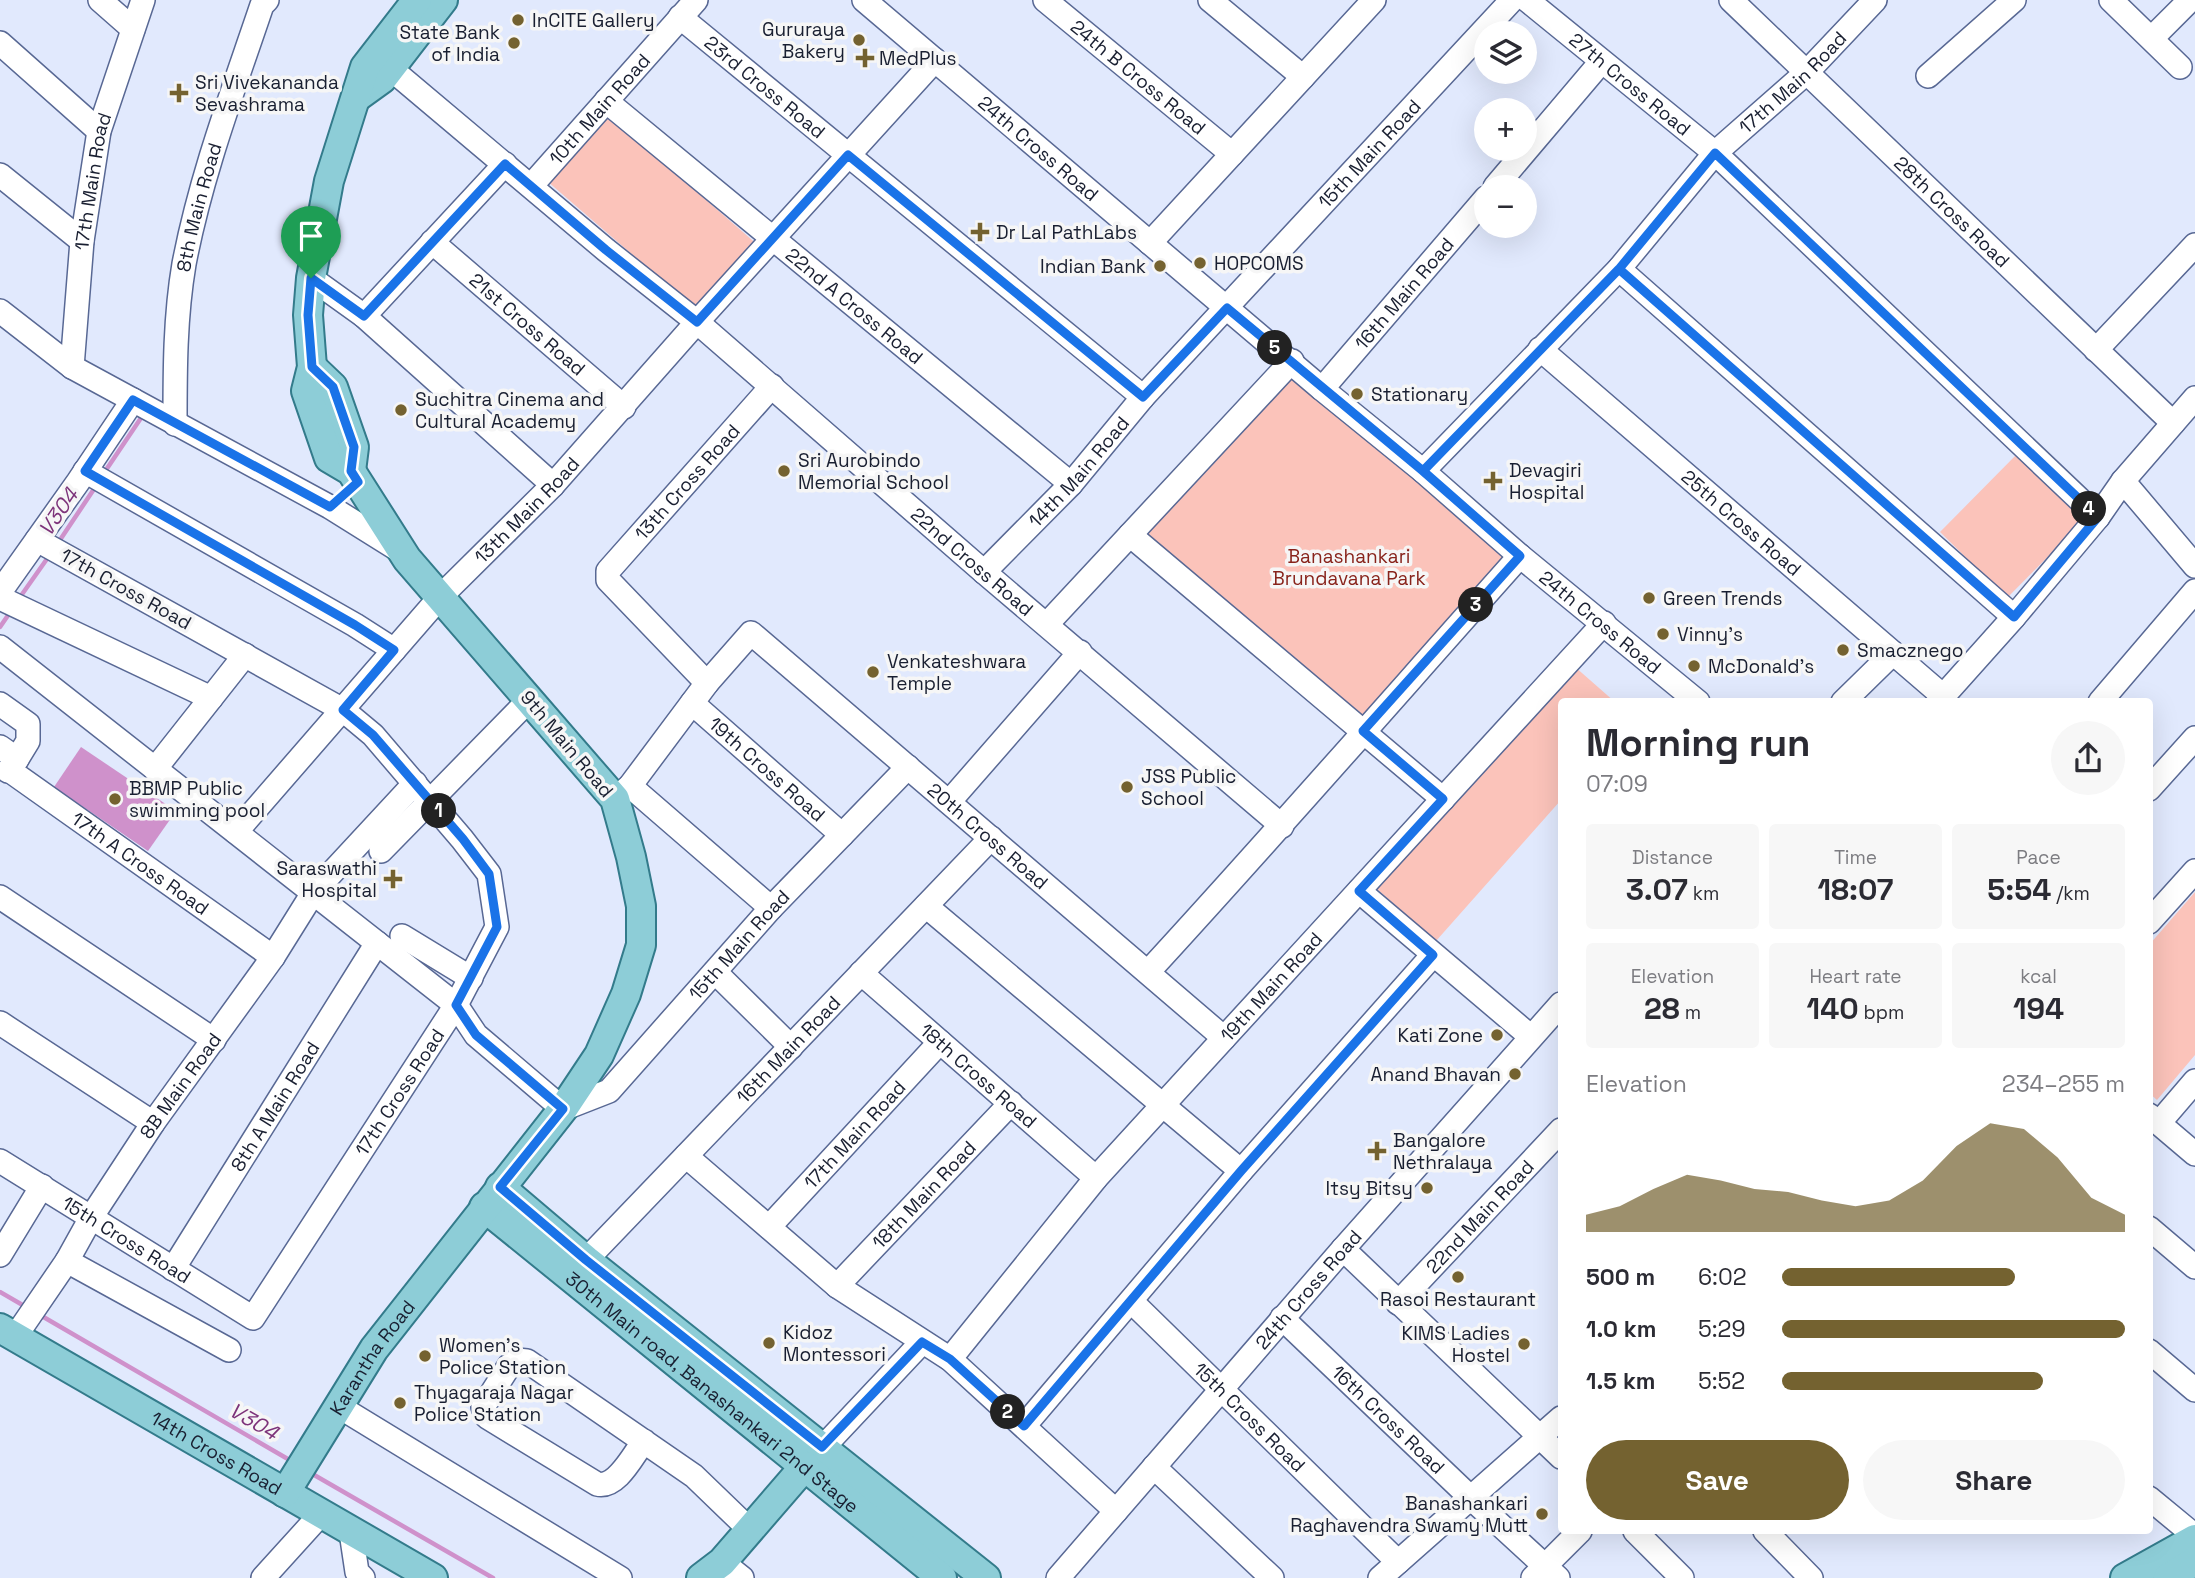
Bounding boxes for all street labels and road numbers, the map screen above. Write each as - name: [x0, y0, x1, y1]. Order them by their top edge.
- street label: 24th B Cross Road: [1066, 14, 1211, 140]
- street label: 17th Main Road: [1733, 26, 1852, 139]
- street label: 27th Cross Road: [1564, 27, 1696, 141]
- street label: 23rd Cross Road: [699, 30, 831, 144]
- street label: 10th Main Road: [543, 48, 655, 170]
- street label: 24th Cross Road: [973, 90, 1104, 206]
- street label: 15th Main Road: [1312, 94, 1426, 213]
- street label: 17th Main Road: [69, 109, 117, 251]
- street label: 8th Main Road: [170, 140, 227, 274]
- street label: 28th Cross Road: [1889, 150, 2015, 273]
- street label: 16th Main Road: [1349, 232, 1459, 355]
- street label: 22nd A Cross Road: [781, 242, 928, 370]
- street label: 21st Cross Road: [464, 267, 591, 381]
- street label: 14th Main Road: [1023, 411, 1134, 533]
- street label: 13th Cross Road: [629, 419, 745, 545]
- street label: 13th Main Road: [469, 451, 585, 569]
- street label: 25th Cross Road: [1676, 464, 1807, 581]
- street label: 22nd Cross Road: [906, 502, 1039, 621]
- street label: 17th Cross Road: [56, 543, 196, 635]
- street label: 24th Cross Road: [1534, 565, 1667, 679]
- street label: 9th Main Road: [515, 685, 619, 803]
- street label: 19th Cross Road: [704, 711, 831, 827]
- street label: 20th Cross Road: [922, 777, 1054, 895]
- street label: 17th A Cross Road: [67, 806, 214, 920]
- street label: 15th Main Road: [683, 884, 795, 1005]
- street label: 19th Main Road: [1215, 926, 1328, 1047]
- street label: 16th Main Road: [731, 990, 846, 1109]
- street label: 18th Cross Road: [915, 1018, 1042, 1133]
- street label: 17th Cross Road: [349, 1024, 450, 1160]
- street label: 8B Main Road: [134, 1028, 227, 1143]
- street label: 8th A Main Road: [225, 1037, 325, 1176]
- street label: 17th Main Road: [798, 1075, 911, 1194]
- street label: 18th Main Road: [866, 1135, 981, 1254]
- street label: 22nd Main Road: [1420, 1154, 1539, 1278]
- street label: 15th Cross Road: [58, 1190, 196, 1289]
- street label: 24th Cross Road: [1249, 1224, 1367, 1354]
- street label: 30th Main road, Banashankari 2nd Stage: [561, 1266, 864, 1518]
- street label: Karantha Road: [324, 1295, 420, 1420]
- street label: 15th Cross Road: [1188, 1357, 1311, 1477]
- street label: 16th Cross Road: [1326, 1360, 1450, 1479]
- street label: 14th Cross Road: [146, 1405, 287, 1501]

